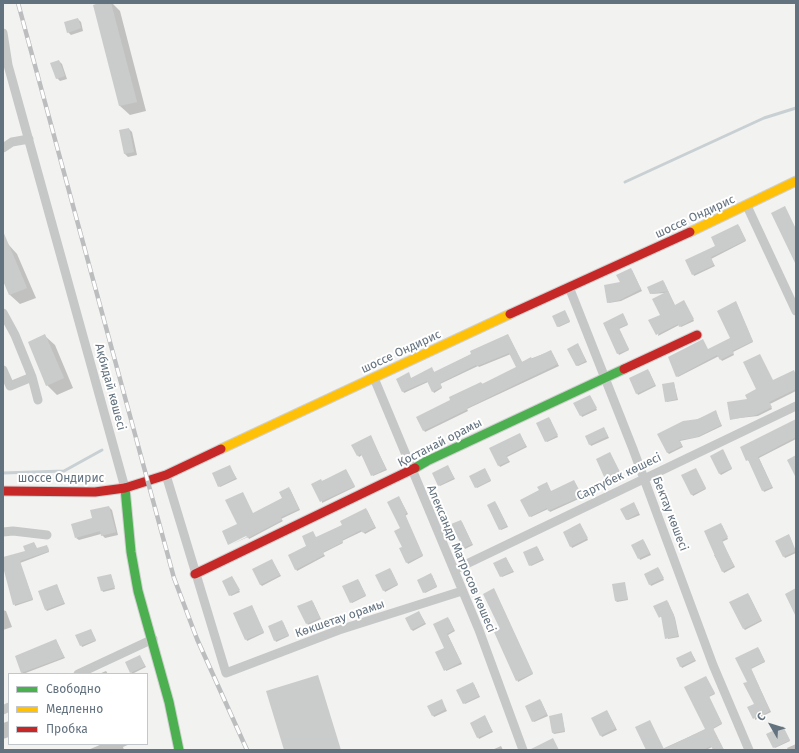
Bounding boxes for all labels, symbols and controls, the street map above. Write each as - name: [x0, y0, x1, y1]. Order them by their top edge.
- street label: шоссе Ондирис: [653, 192, 737, 242]
- street label: шоссе Ондирис: [359, 327, 443, 377]
- street label: Ақбидай көшесі: [92, 342, 128, 432]
- street label: Қостанай орамы: [395, 416, 485, 470]
- street label: Сартүбек көшесі: [574, 450, 664, 504]
- street label: шоссе Ондирис: [18, 472, 104, 486]
- street label: Бектау көшесі: [649, 475, 691, 553]
- street label: Александр Матросов көшесі: [423, 483, 499, 635]
- street label: Көкшетау орамы: [293, 597, 387, 641]
- legend: [8, 673, 148, 745]
- text: Свободно: [46, 682, 101, 696]
- text: Медленно: [46, 702, 103, 716]
- north arrow: [751, 705, 791, 745]
- text: С: [754, 711, 768, 724]
- text: Пробка: [46, 722, 88, 736]

